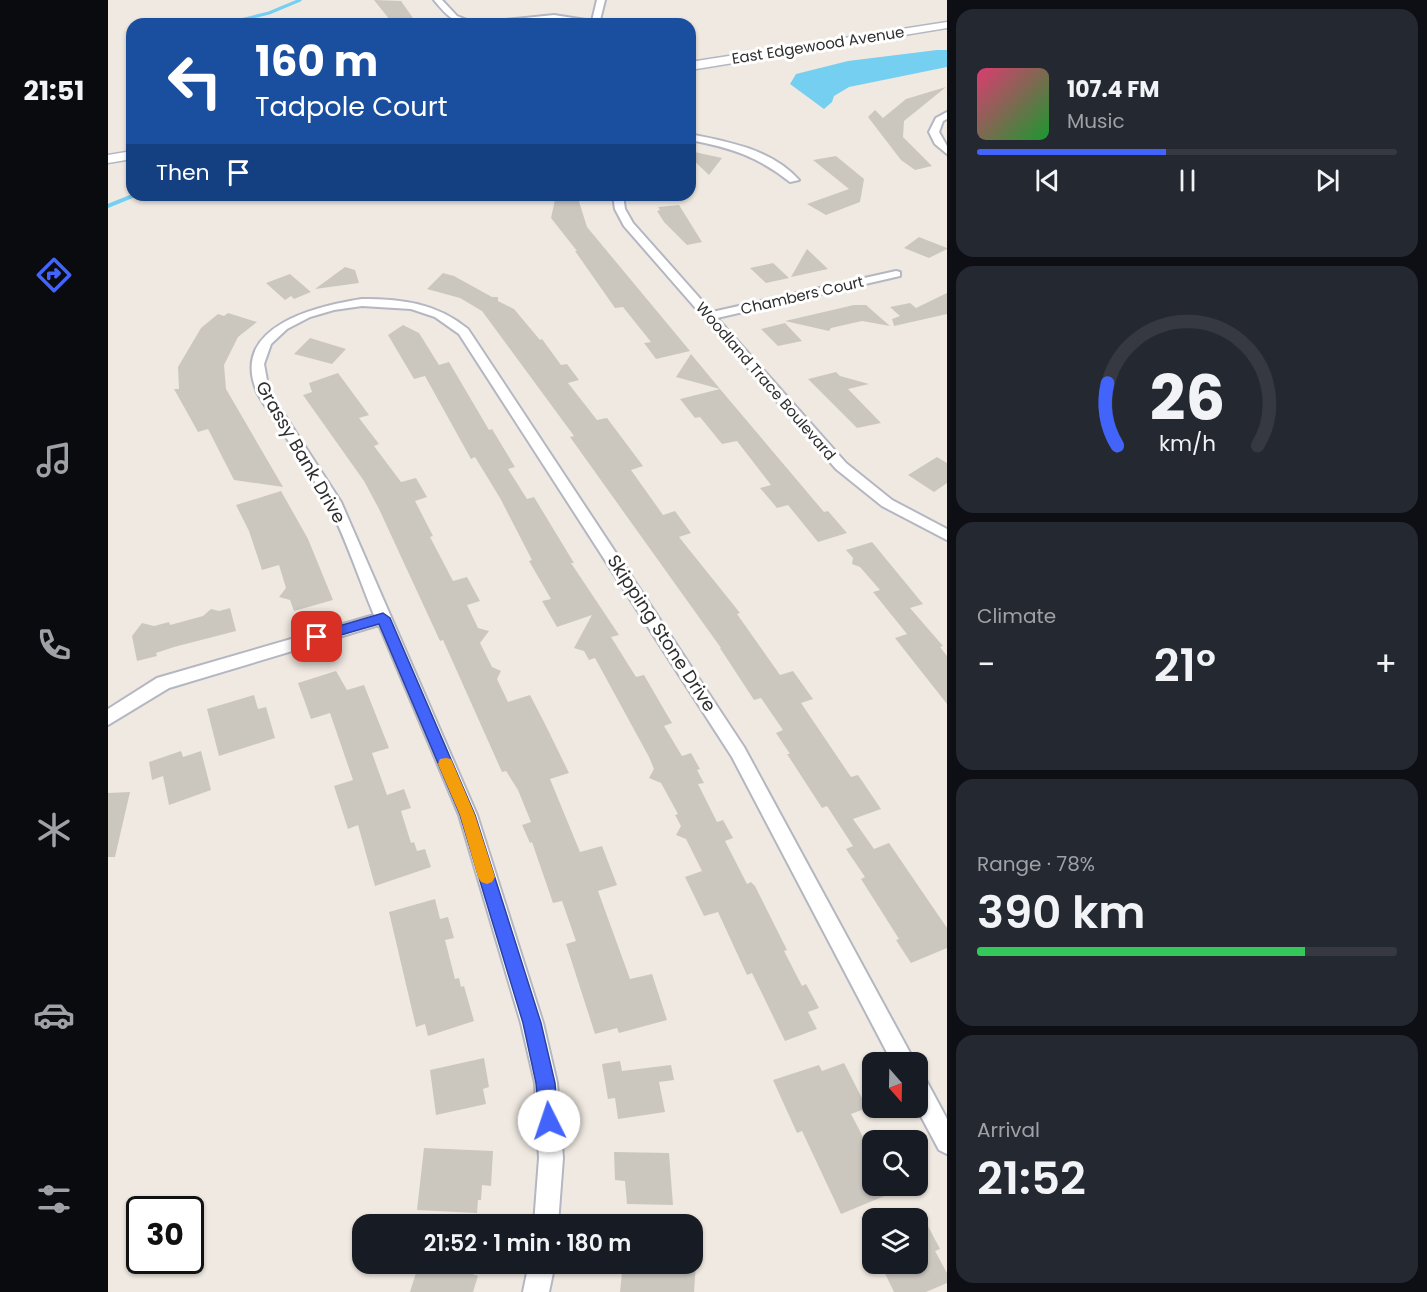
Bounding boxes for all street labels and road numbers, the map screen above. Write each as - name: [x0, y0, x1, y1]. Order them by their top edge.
- street label: East Edgewood Avenue: [730, 21, 906, 69]
- street label: Chambers Court: [739, 271, 865, 319]
- street label: Woodland Trace Boulevard: [691, 297, 841, 465]
- street label: Grassy Bank Drive: [250, 376, 352, 528]
- street label: Skipping Stone Drive: [602, 550, 722, 716]

